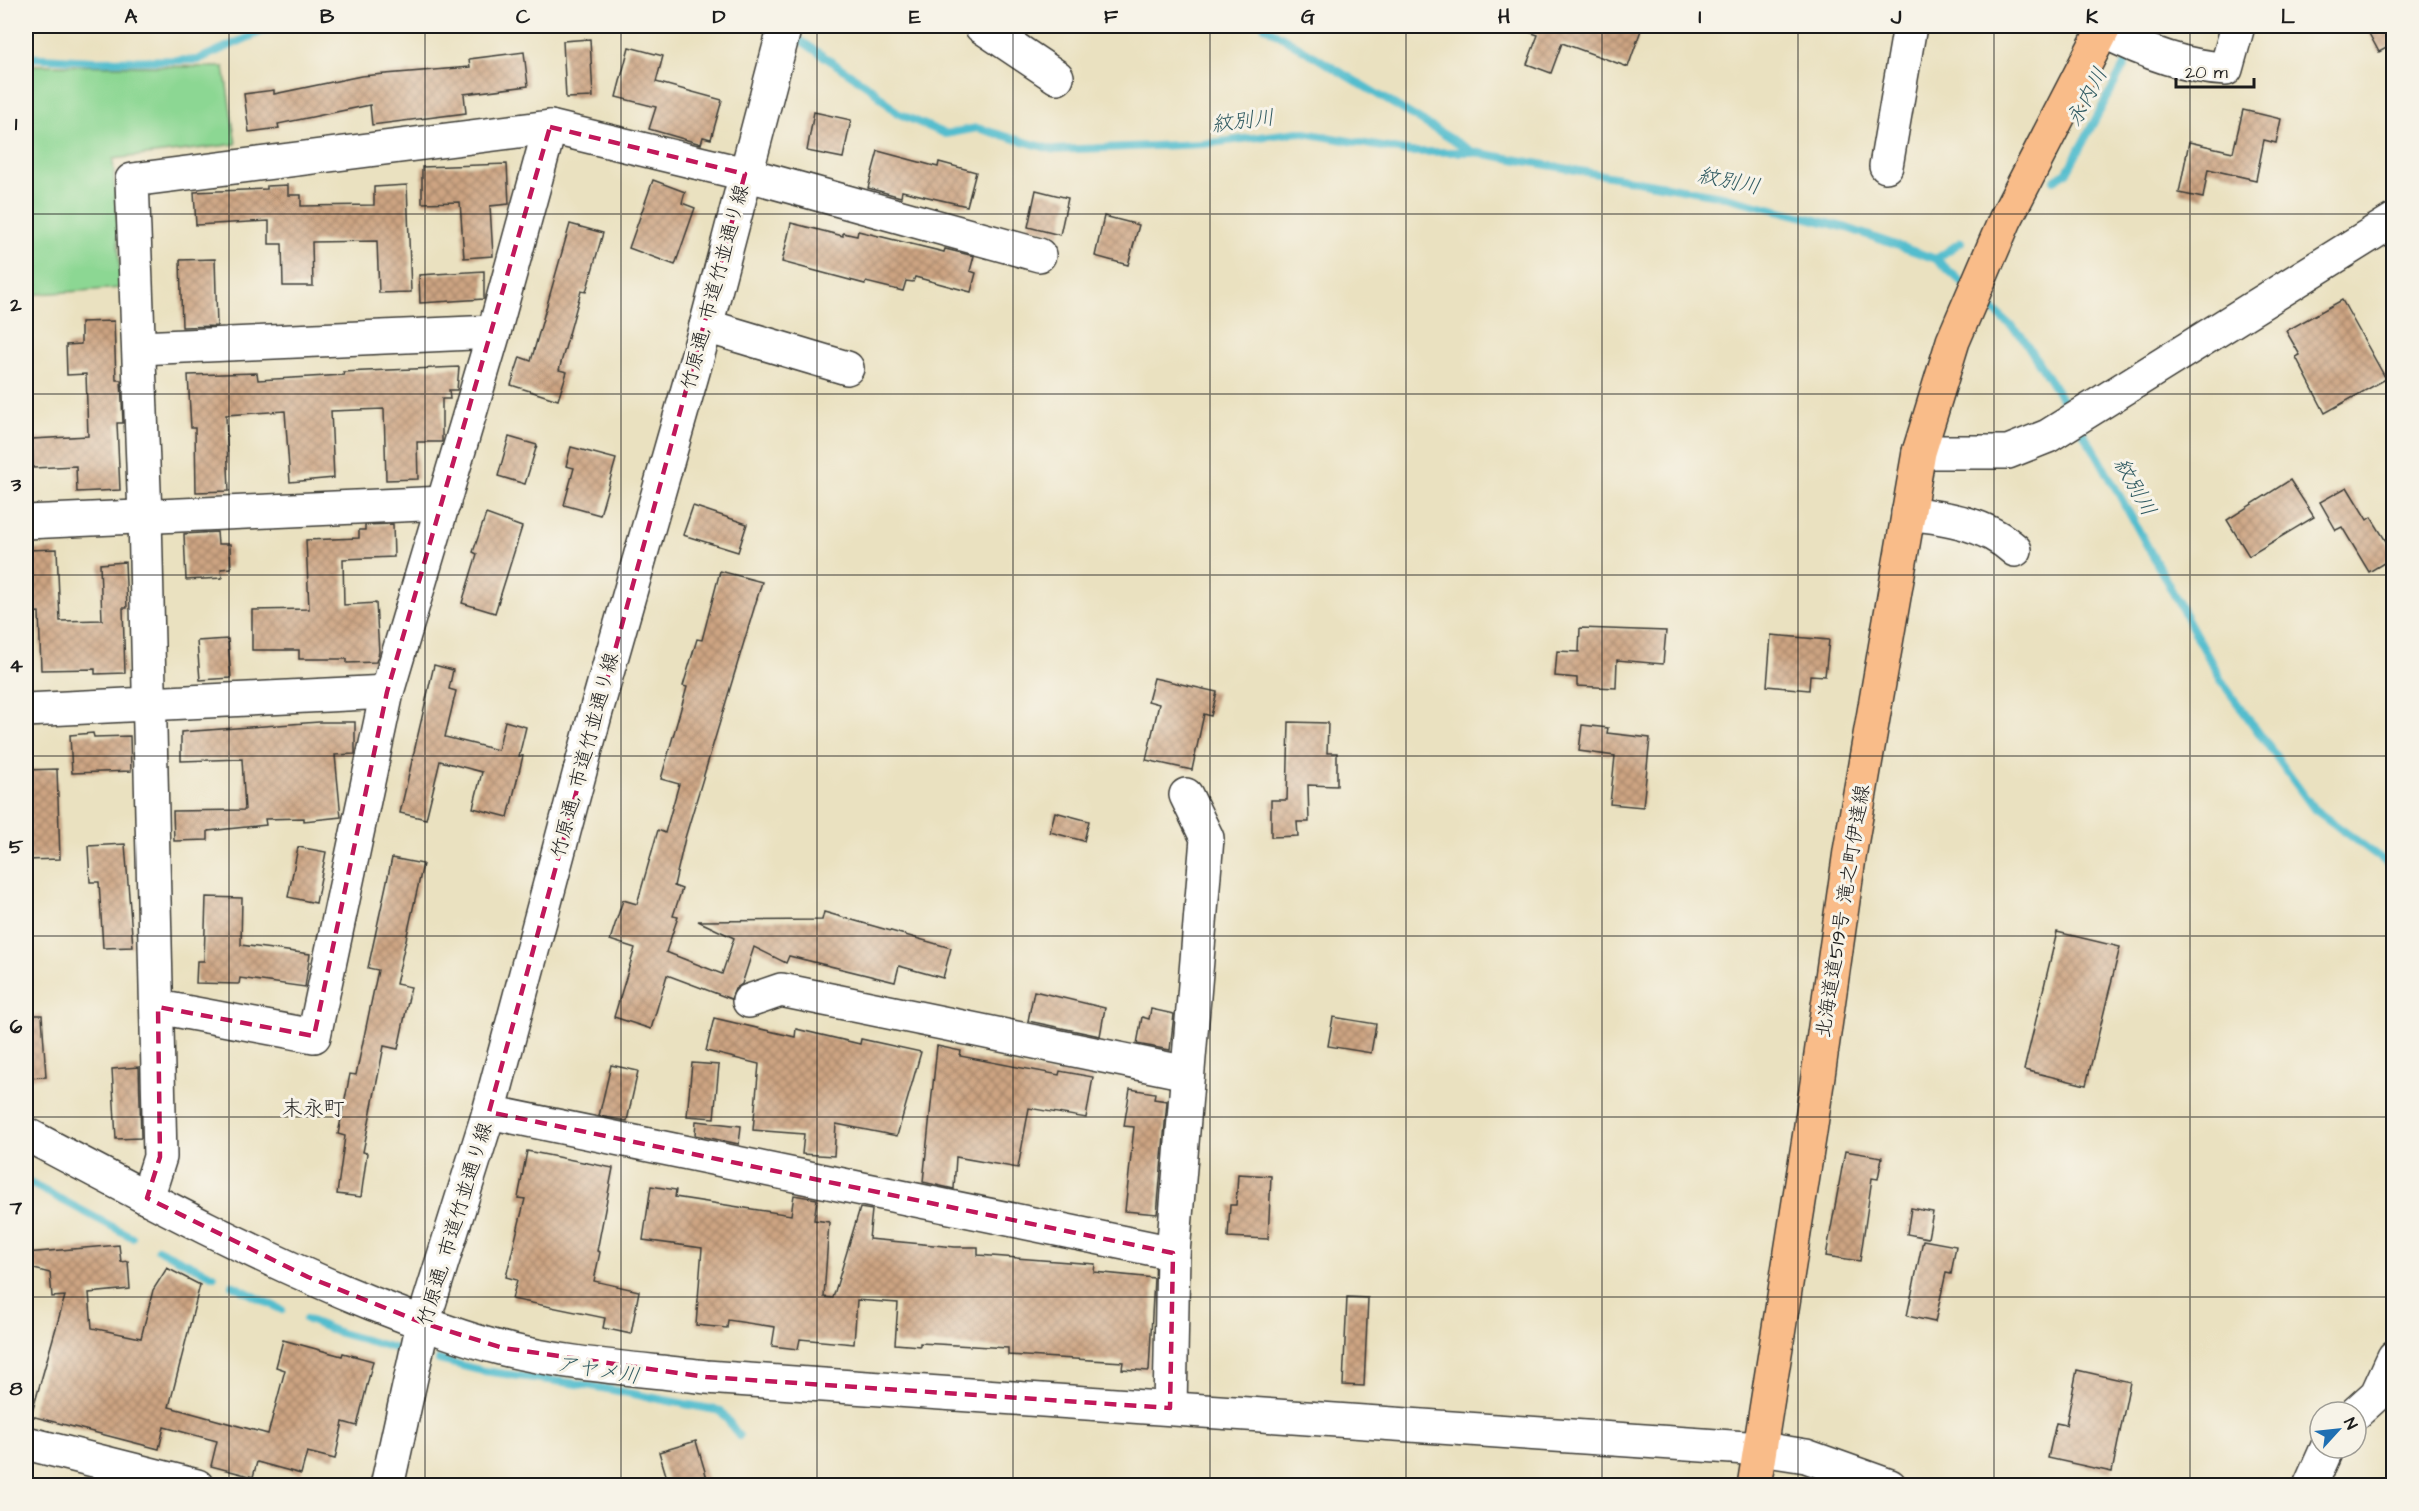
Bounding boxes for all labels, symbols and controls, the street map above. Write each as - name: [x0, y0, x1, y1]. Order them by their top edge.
- text: A: [125, 3, 138, 31]
- text: B: [320, 3, 335, 31]
- text: C: [516, 3, 531, 31]
- text: D: [713, 3, 726, 31]
- text: E: [909, 3, 921, 31]
- text: F: [1104, 3, 1119, 31]
- text: G: [1301, 3, 1315, 31]
- text: H: [1498, 3, 1510, 31]
- text: I: [1698, 3, 1702, 31]
- text: J: [1890, 3, 1902, 31]
- text: K: [2086, 3, 2099, 31]
- text: L: [2281, 3, 2295, 31]
- scale bar: [2176, 51, 2254, 89]
- text: 20 m: [2185, 60, 2228, 85]
- water label: 永内川: [2059, 62, 2115, 132]
- water label: 紋別川: [1210, 103, 1276, 139]
- text: 1: [15, 110, 18, 138]
- water label: 紋別川: [1695, 160, 1763, 202]
- street label: 竹原通, 市道竹並通り線: [674, 181, 756, 393]
- text: 2: [9, 291, 22, 319]
- water label: 紋別川: [2107, 452, 2163, 522]
- text: 3: [10, 471, 22, 499]
- street label: 竹原通, 市道竹並通り線: [544, 649, 626, 861]
- text: 4: [9, 652, 23, 680]
- street label: 北海道道519号 滝之町伊達線: [1809, 782, 1877, 1040]
- text: 5: [9, 833, 24, 861]
- text: 6: [10, 1013, 23, 1041]
- district label: 末永町: [282, 1094, 345, 1123]
- street label: 竹原通, 市道竹並通り線: [411, 1119, 499, 1329]
- text: 7: [9, 1194, 23, 1222]
- water label: アヤメ川: [554, 1349, 642, 1391]
- text: 8: [10, 1375, 23, 1403]
- north arrow: [2308, 1400, 2368, 1460]
- text: N: [2338, 1414, 2363, 1433]

